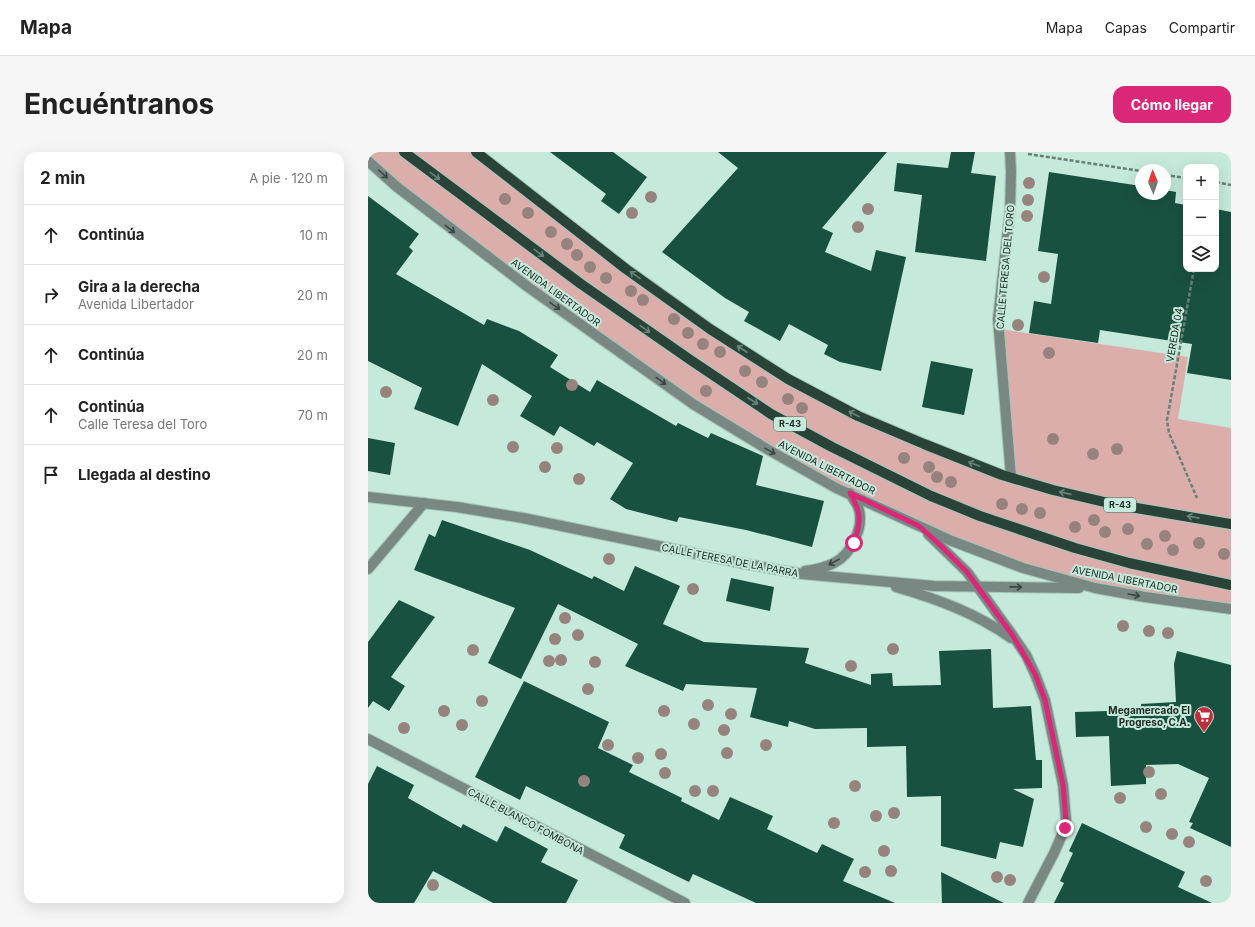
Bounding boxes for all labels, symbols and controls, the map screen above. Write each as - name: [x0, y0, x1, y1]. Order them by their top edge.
- text: Mapa: [20, 16, 72, 39]
- text: Mapa: [1046, 19, 1083, 36]
- text: Capas: [1105, 19, 1147, 36]
- text: Compartir: [1169, 19, 1235, 36]
- button: Cómo llegar: [1113, 86, 1231, 123]
- text: Encuéntranos: [24, 87, 214, 121]
- north arrow: [1135, 164, 1171, 200]
- map controls: [1183, 164, 1219, 272]
- button: +: [1183, 164, 1219, 200]
- text: 2 min: [40, 168, 85, 188]
- one-way arrow: [377, 169, 387, 178]
- text: A pie · 120 m: [249, 170, 328, 186]
- one-way arrow: [430, 171, 441, 180]
- button: −: [1183, 200, 1219, 236]
- street label: CALLE TERESA DEL TORO: [994, 204, 1016, 330]
- icon: ahead: [40, 224, 62, 246]
- one-way arrow: [445, 224, 456, 233]
- text: Continúa: [78, 225, 145, 244]
- text: 10 m: [299, 227, 328, 243]
- button: layers: [1183, 236, 1219, 272]
- one-way arrow: [534, 249, 545, 258]
- street label: AVENIDA LIBERTADOR: [509, 256, 603, 329]
- one-way arrow: [629, 271, 640, 280]
- text: Gira a la derecha: [78, 277, 200, 296]
- icon: right: [40, 284, 62, 306]
- text: 20 m: [297, 287, 328, 303]
- text: Avenida Libertador: [78, 296, 194, 312]
- one-way arrow: [549, 302, 560, 310]
- street label: VEREDA 04: [1163, 307, 1185, 363]
- one-way arrow: [640, 325, 651, 333]
- icon: ahead: [40, 344, 62, 366]
- text: Continúa: [78, 345, 145, 364]
- one-way arrow: [736, 345, 748, 353]
- text: 20 m: [297, 347, 328, 363]
- one-way arrow: [655, 377, 666, 385]
- text: Continúa: [78, 397, 145, 416]
- one-way arrow: [747, 398, 759, 406]
- icon: ahead: [40, 404, 62, 426]
- text: 70 m: [298, 407, 328, 423]
- one-way arrow: [849, 410, 861, 417]
- text: Calle Teresa del Toro: [78, 416, 207, 432]
- road number: R-43: [774, 417, 806, 431]
- street label: AVENIDA LIBERTADOR: [777, 437, 878, 497]
- one-way arrow: [764, 448, 776, 455]
- one-way arrow: [969, 459, 981, 467]
- icon: arrive: [40, 464, 62, 486]
- text: Llegada al destino: [78, 465, 211, 484]
- one-way arrow: [1059, 489, 1072, 496]
- road number: R-43: [1104, 498, 1136, 512]
- one-way arrow: [1186, 513, 1199, 521]
- route start: [845, 534, 863, 552]
- street label: CALLE TERESA DE LA PARRA: [661, 541, 799, 579]
- one-way arrow: [828, 559, 840, 566]
- street label: AVENIDA LIBERTADOR: [1071, 563, 1179, 595]
- one-way arrow: [1009, 583, 1022, 591]
- one-way arrow: [1127, 591, 1140, 599]
- place label: Megamercado El Progreso, C.A.: [1108, 704, 1190, 729]
- supermarket icon: Megamercado El Progreso, C.A.: [1193, 705, 1215, 733]
- street label: CALLE BLANCO FOMBONA: [466, 785, 586, 857]
- route end: [1056, 819, 1074, 837]

